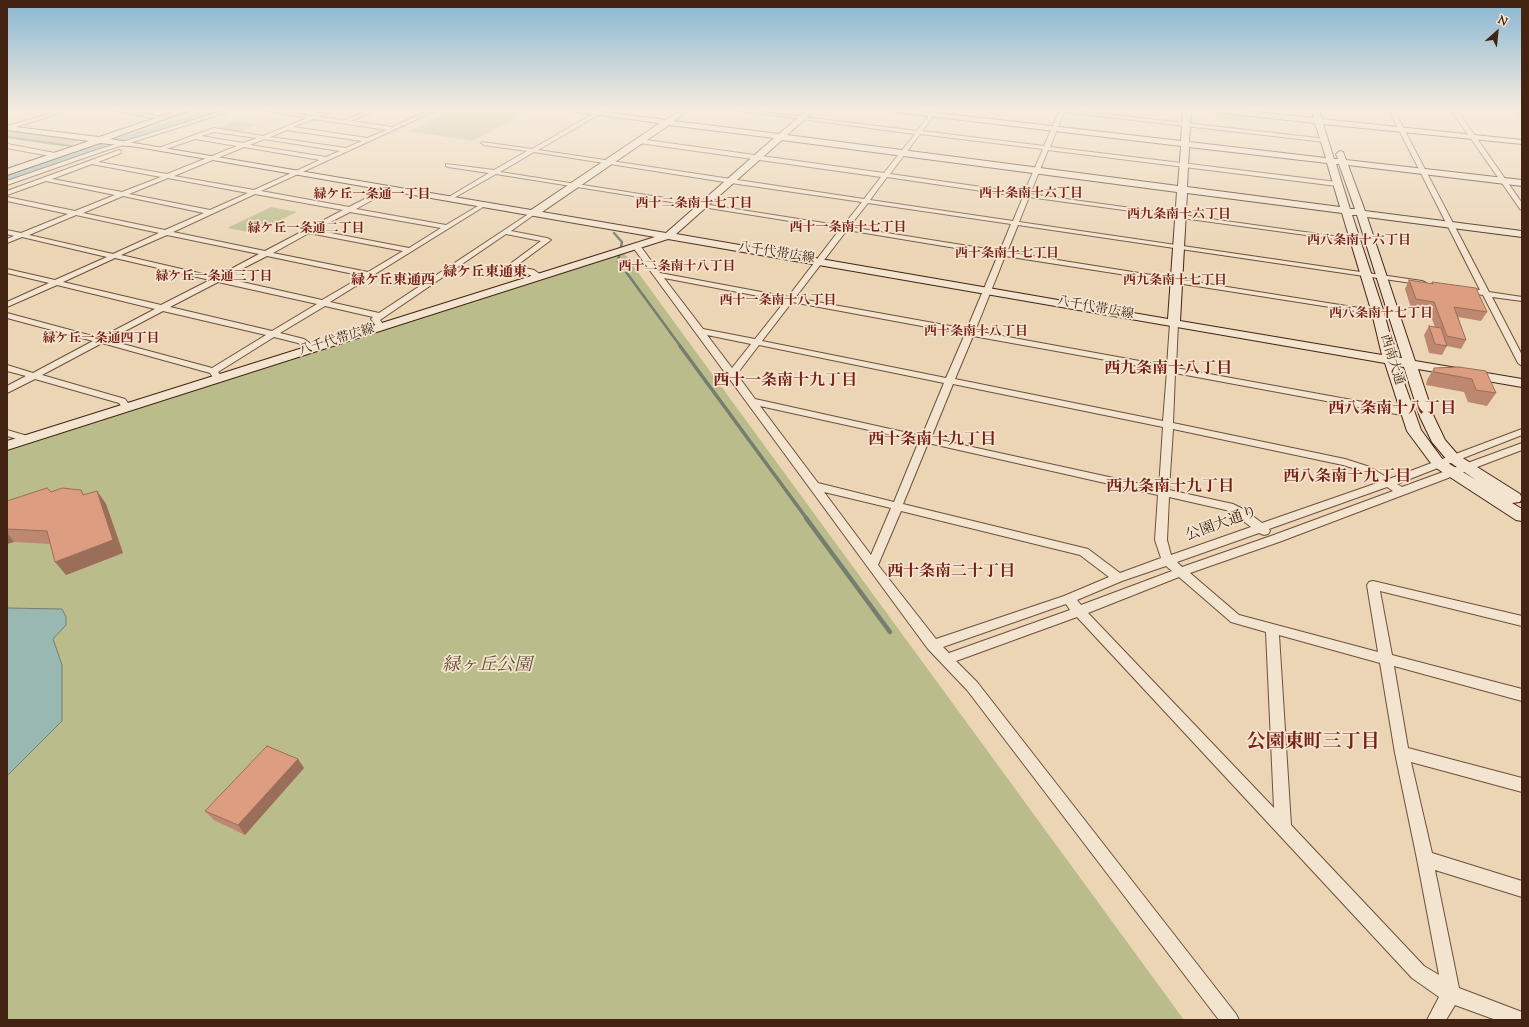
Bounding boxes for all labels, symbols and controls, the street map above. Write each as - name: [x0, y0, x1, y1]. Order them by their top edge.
- north arrow: [1477, 12, 1517, 52]
- text: N: [1495, 12, 1510, 30]
- district label: 西十条南十六丁目: [979, 187, 1083, 203]
- district label: 緑ケ丘一条通一丁目: [314, 188, 430, 204]
- district label: 西十二条南十七丁目: [636, 197, 752, 213]
- district label: 西九条南十六丁目: [1127, 208, 1231, 224]
- district label: 西十一条南十七丁目: [790, 221, 906, 237]
- district label: 緑ケ丘一条通二丁目: [248, 222, 364, 238]
- district label: 西八条南十六丁目: [1307, 234, 1411, 250]
- street label: 八千代帯広線: [736, 240, 816, 268]
- district label: 西十条南十七丁目: [955, 247, 1059, 263]
- district label: 西十二条南十八丁目: [619, 260, 735, 276]
- district label: 緑ケ丘東通東: [443, 266, 527, 282]
- district label: 緑ケ丘一条通三丁目: [156, 270, 272, 286]
- district label: 緑ケ丘東通西: [351, 274, 435, 290]
- district label: 西九条南十七丁目: [1123, 274, 1227, 290]
- district label: 西十一条南十八丁目: [720, 294, 836, 310]
- street label: 八千代帯広線: [1055, 295, 1135, 323]
- district label: 西八条南十七丁目: [1329, 307, 1433, 323]
- street label: 八千代帯広線: [297, 322, 377, 360]
- district label: 西十条南十八丁目: [924, 325, 1028, 341]
- district label: 緑ケ丘一条通四丁目: [43, 332, 159, 348]
- street label: 西南大通: [1376, 333, 1406, 387]
- district label: 西九条南十八丁目: [1104, 360, 1232, 380]
- district label: 西十一条南十九丁目: [713, 372, 857, 392]
- district label: 西八条南十八丁目: [1328, 400, 1456, 420]
- district label: 西十条南十九丁目: [868, 431, 996, 451]
- district label: 西八条南十九丁目: [1283, 468, 1411, 488]
- district label: 西九条南十九丁目: [1106, 478, 1234, 498]
- street label: 公園大通り: [1184, 504, 1260, 546]
- district label: 西十条南二十丁目: [887, 563, 1015, 583]
- park label: 緑ヶ丘公園: [442, 656, 532, 678]
- district label: 公園東町三丁目: [1247, 733, 1379, 755]

